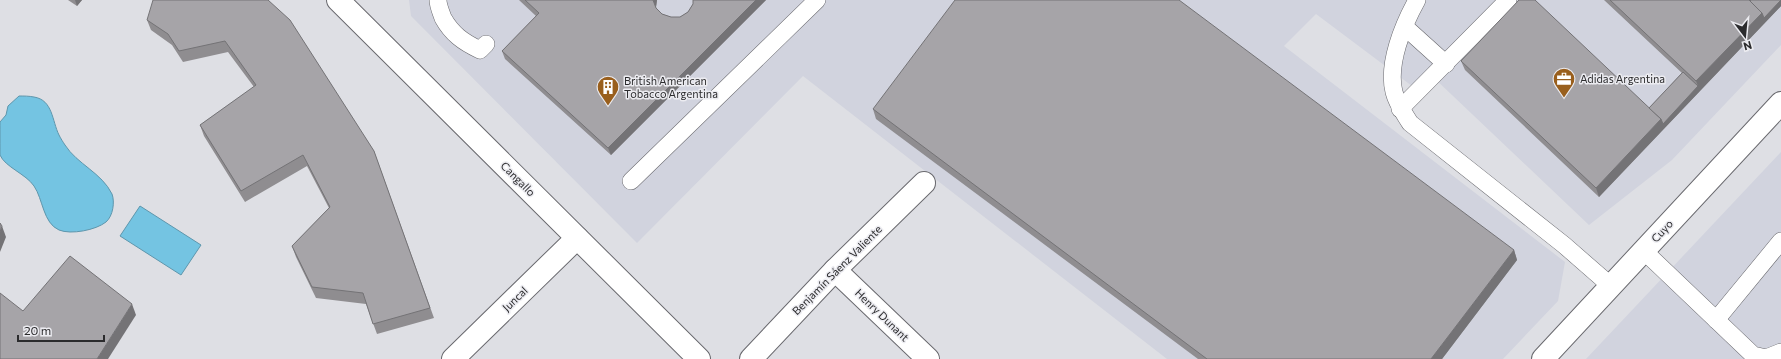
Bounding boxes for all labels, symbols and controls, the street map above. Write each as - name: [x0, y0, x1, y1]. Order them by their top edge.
- north arrow: [1725, 16, 1765, 56]
- text: N: [1742, 39, 1754, 53]
- office icon: Adidas Argentina: [1551, 66, 1577, 99]
- place label: Adidas Argentina: [1580, 72, 1665, 85]
- building icon: British American Tobacco Argentina: [595, 74, 621, 107]
- place label: British American Tobacco Argentina: [624, 74, 718, 100]
- street label: Cangallo: [498, 159, 539, 199]
- street label: Cuyo: [1648, 216, 1675, 245]
- street label: Benjamín Sáenz Valiente: [789, 222, 884, 317]
- street label: Juncal: [499, 284, 531, 314]
- street label: Henry Dunant: [853, 286, 912, 344]
- scale bar: [18, 317, 104, 343]
- text: 20 m: [24, 323, 51, 337]

